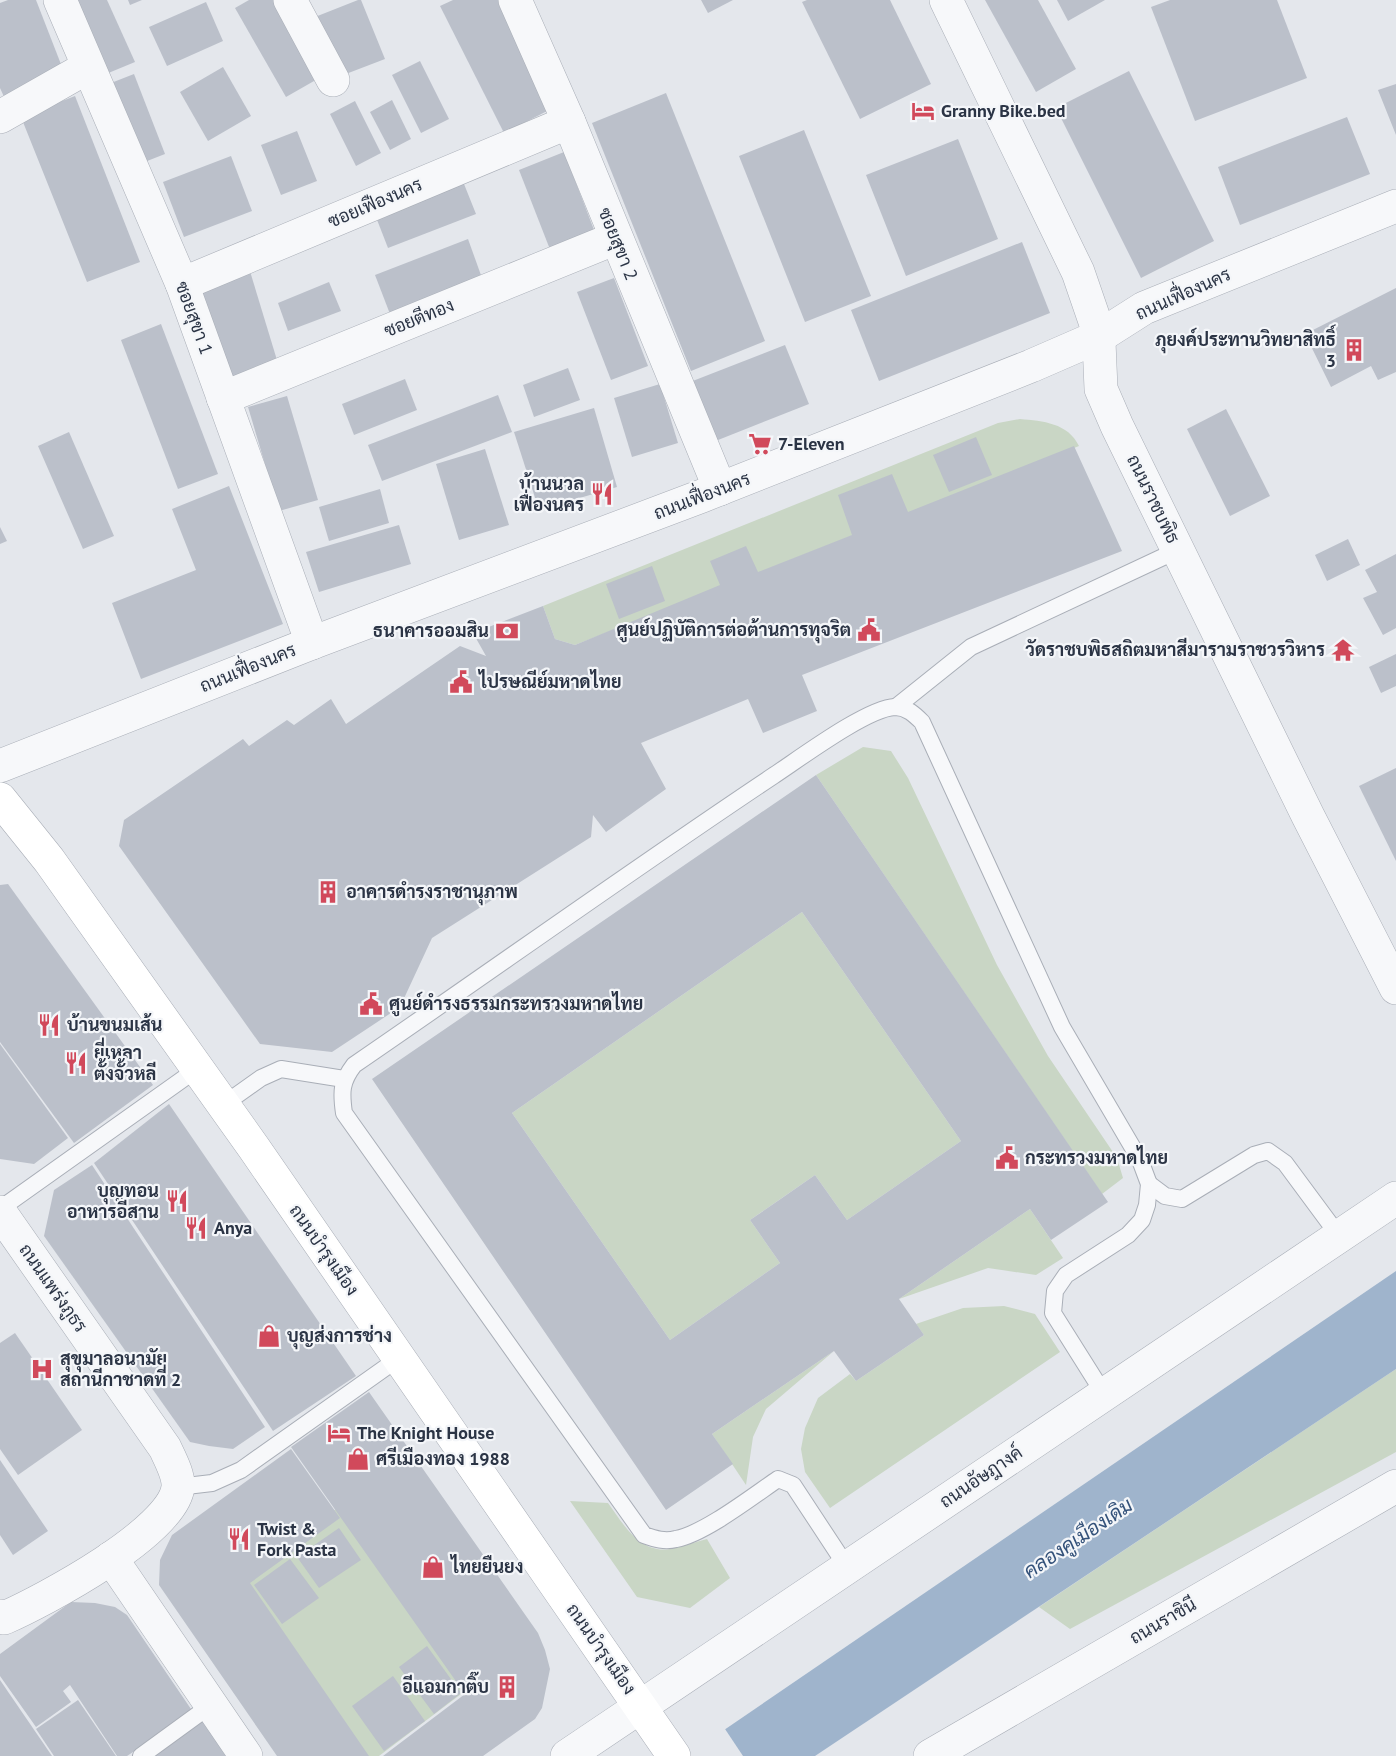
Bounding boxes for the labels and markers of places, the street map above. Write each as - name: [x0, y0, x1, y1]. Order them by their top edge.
- hotel icon: Granny Bike.bed: [910, 98, 936, 124]
- place label: Granny Bike.bed: [941, 99, 1066, 122]
- place label: ภุยงค์ประทานวิทยาสิทธิ์ 3: [1155, 324, 1336, 372]
- building icon: ภุยงค์ประทานวิทยาสิทธิ์ 3: [1341, 337, 1367, 363]
- supermarket icon: 7-Eleven: [747, 431, 773, 457]
- place label: 7-Eleven: [778, 432, 845, 455]
- place label: บ้านนวล เฟื่องนคร: [513, 472, 584, 516]
- restaurant icon: บ้านนวล เฟื่องนคร: [589, 481, 615, 507]
- place label: ศูนย์ปฏิบัติการต่อต้านการทุจริต: [616, 617, 851, 644]
- public building icon: ศูนย์ปฏิบัติการต่อต้านการทุจริต: [856, 617, 882, 643]
- bank icon: ธนาคารออมสิน: [494, 618, 520, 644]
- place label: ธนาคารออมสิน: [373, 619, 489, 642]
- place label: วัดราชบพิธสถิตมหาสีมารามราชวรวิหาร: [1025, 637, 1325, 661]
- temple icon: วัดราชบพิธสถิตมหาสีมารามราชวรวิหาร: [1330, 637, 1356, 663]
- public building icon: ไปรษณีย์มหาดไทย: [448, 669, 474, 695]
- place label: ไปรษณีย์มหาดไทย: [477, 669, 622, 693]
- building icon: อาคารดำรงราชานุภาพ: [315, 879, 341, 905]
- place label: อาคารดำรงราชานุภาพ: [346, 880, 518, 906]
- public building icon: ศูนย์ดำรงธรรมกระทรวงมหาดไทย: [358, 991, 384, 1017]
- place label: ศูนย์ดำรงธรรมกระทรวงมหาดไทย: [389, 991, 643, 1017]
- restaurant icon: บ้านขนมเส้น: [36, 1012, 62, 1038]
- place label: บ้านขนมเส้น: [67, 1013, 162, 1036]
- place label: ยี่เหลา ตั้งจั้วหลี: [94, 1037, 156, 1085]
- restaurant icon: ยี่เหลา ตั้งจั้วหลี: [63, 1050, 89, 1076]
- public building icon: กระทรวงมหาดไทย: [994, 1145, 1020, 1171]
- place label: กระทรวงมหาดไทย: [1025, 1145, 1168, 1169]
- place label: บุญทอน อาหารอีสาน: [67, 1179, 159, 1223]
- restaurant icon: บุญทอน อาหารอีสาน: [164, 1188, 190, 1214]
- restaurant icon: Anya: [183, 1215, 209, 1241]
- place label: Anya: [214, 1216, 252, 1239]
- shop icon: บุญส่งการช่าง: [256, 1323, 282, 1349]
- place label: บุญส่งการช่าง: [287, 1324, 392, 1350]
- place label: สุขุมาลอนามัย สถานีกาชาดที่ 2: [60, 1347, 181, 1391]
- hospital icon: สุขุมาลอนามัย สถานีกาชาดที่ 2: [29, 1356, 55, 1382]
- hotel icon: The Knight House: [326, 1420, 352, 1446]
- place label: The Knight House: [357, 1421, 494, 1444]
- shop icon: ศรีเมืองทอง 1988: [345, 1446, 371, 1472]
- place label: ศรีเมืองทอง 1988: [376, 1446, 510, 1470]
- place label: Twist & Fork Pasta: [257, 1517, 337, 1561]
- restaurant icon: Twist & Fork Pasta: [226, 1526, 252, 1552]
- shop icon: ไทยยืนยง: [420, 1554, 446, 1580]
- place label: ไทยยืนยง: [449, 1554, 523, 1578]
- place label: อีแอมกาติ๊บ: [402, 1671, 489, 1698]
- building icon: อีแอมกาติ๊บ: [494, 1674, 520, 1700]

